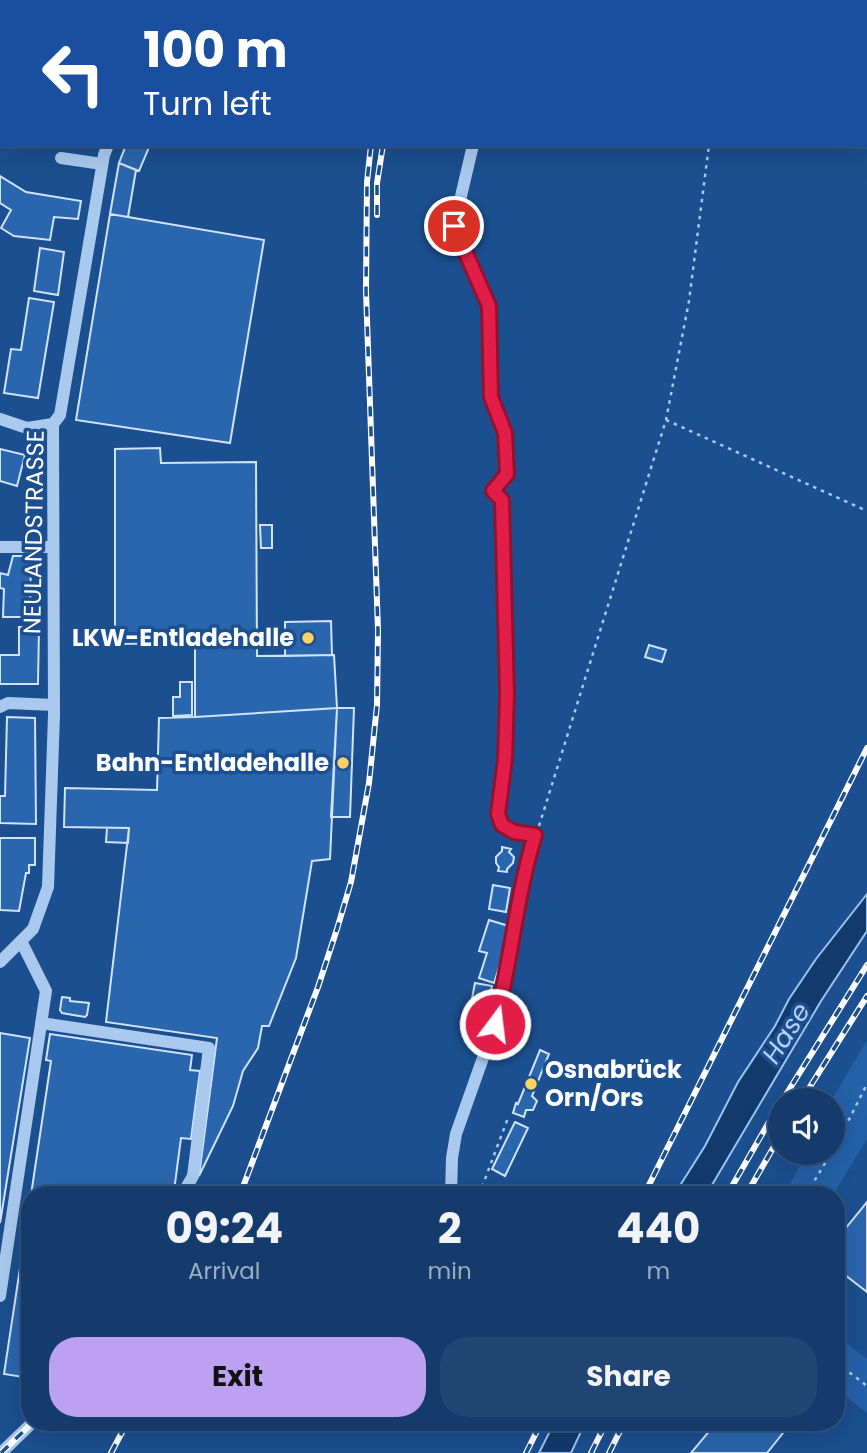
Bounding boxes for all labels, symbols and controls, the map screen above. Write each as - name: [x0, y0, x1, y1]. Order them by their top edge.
- text: 100 m: [143, 16, 288, 84]
- icon: left: [28, 28, 119, 119]
- text: Turn left: [143, 81, 272, 126]
- pin: [424, 196, 484, 256]
- icon: arrive: [435, 207, 473, 245]
- street label: NEULANDSTRASSE: [15, 430, 52, 634]
- place label: LKW-Entladehalle: [72, 621, 294, 654]
- marker: LKW-Entladehalle: [300, 630, 316, 646]
- place label: Bahn-Entladehalle: [96, 746, 329, 779]
- marker: Bahn-Entladehalle: [335, 755, 351, 771]
- position arrow: [458, 987, 532, 1061]
- water label: Hase: [753, 996, 819, 1070]
- place label: Osnabrück Orn/Ors: [545, 1053, 682, 1114]
- marker: Osnabrück Orn/Ors: [523, 1076, 539, 1092]
- map controls: [768, 1088, 845, 1165]
- button: sound: [768, 1088, 845, 1165]
- text: 09:24: [166, 1199, 283, 1258]
- text: 2: [438, 1199, 462, 1258]
- text: 440: [616, 1199, 700, 1258]
- text: Arrival: [188, 1255, 261, 1287]
- text: min: [428, 1255, 472, 1287]
- text: m: [646, 1255, 670, 1287]
- button: Exit: [49, 1337, 426, 1417]
- button: Share: [440, 1337, 817, 1417]

